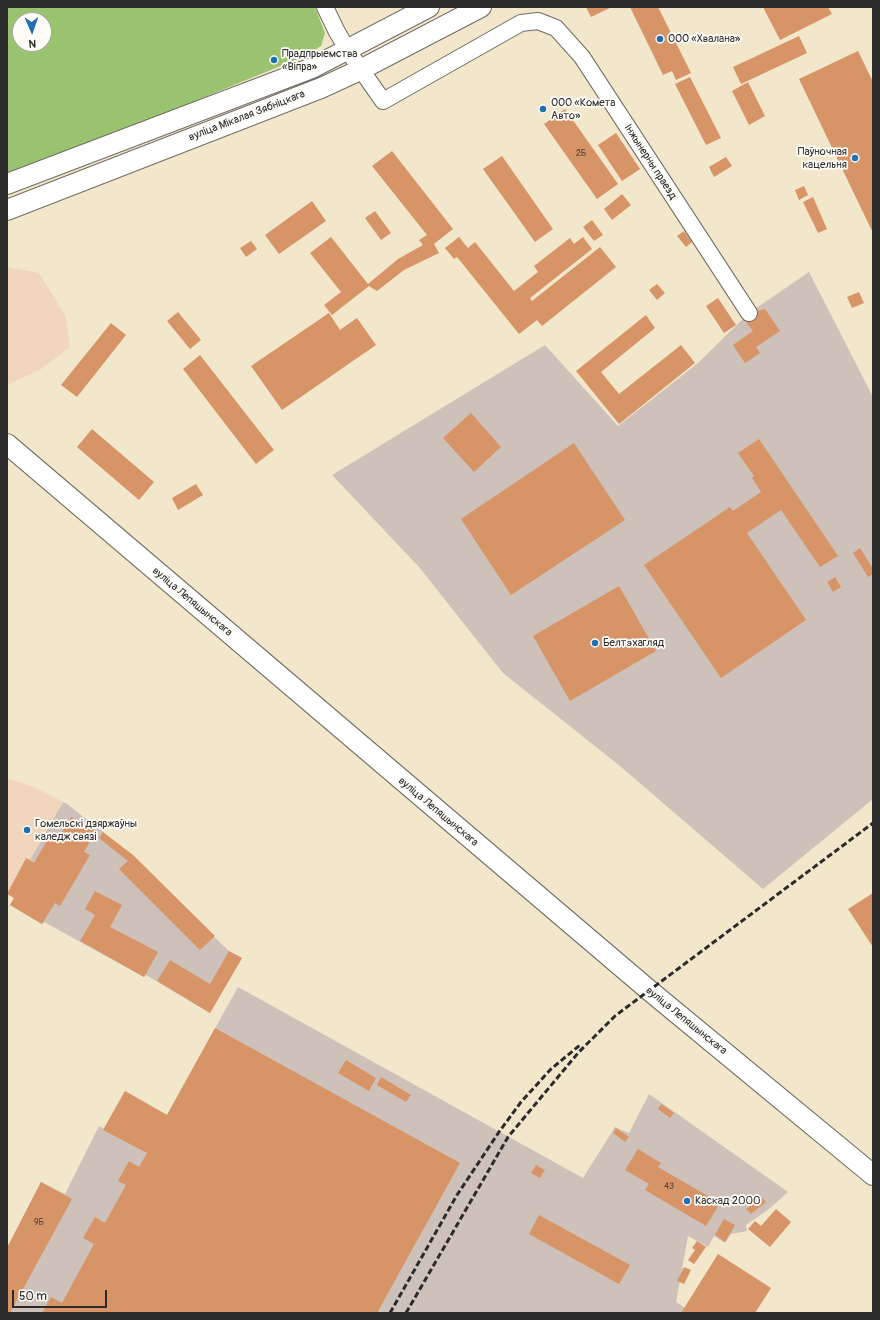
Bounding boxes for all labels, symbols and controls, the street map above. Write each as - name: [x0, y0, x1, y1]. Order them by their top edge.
- north arrow: [12, 12, 52, 52]
- place label: ООО «Хвалана»: [668, 32, 740, 46]
- marker: ООО «Хвалана»: [655, 34, 665, 44]
- text: N: [28, 37, 36, 50]
- place label: Прадпрыемства «Віпра»: [282, 47, 357, 73]
- marker: Прадпрыемства «Віпра»: [269, 55, 279, 65]
- street label: вуліца Мікалая Зябніцкага: [187, 88, 307, 144]
- place label: ООО «Комета Авто»: [551, 96, 615, 122]
- marker: ООО «Комета Авто»: [538, 104, 548, 114]
- street label: Інжынерны праезд: [621, 122, 679, 202]
- place label: Паўночная кацельня: [798, 145, 847, 171]
- house number: 2Б: [576, 149, 586, 159]
- marker: Паўночная кацельня: [850, 153, 860, 163]
- street label: вуліца Лепяшынскага: [149, 565, 235, 639]
- place label: Белтэхагляд: [603, 636, 664, 650]
- marker: Белтэхагляд: [590, 638, 600, 648]
- street label: вуліца Лепяшынскага: [395, 775, 481, 849]
- place label: Гомельскі дзяржаўны каледж связі: [35, 817, 137, 843]
- marker: Гомельскі дзяржаўны каледж связі: [22, 825, 32, 835]
- street label: вуліца Лепяшынскага: [643, 984, 729, 1058]
- house number: 43: [664, 1182, 674, 1192]
- place label: Каскад 2000: [695, 1194, 760, 1208]
- marker: Каскад 2000: [682, 1196, 692, 1206]
- house number: 9Б: [34, 1218, 44, 1228]
- scale bar: [14, 1282, 109, 1308]
- text: 50 m: [19, 1289, 47, 1304]

